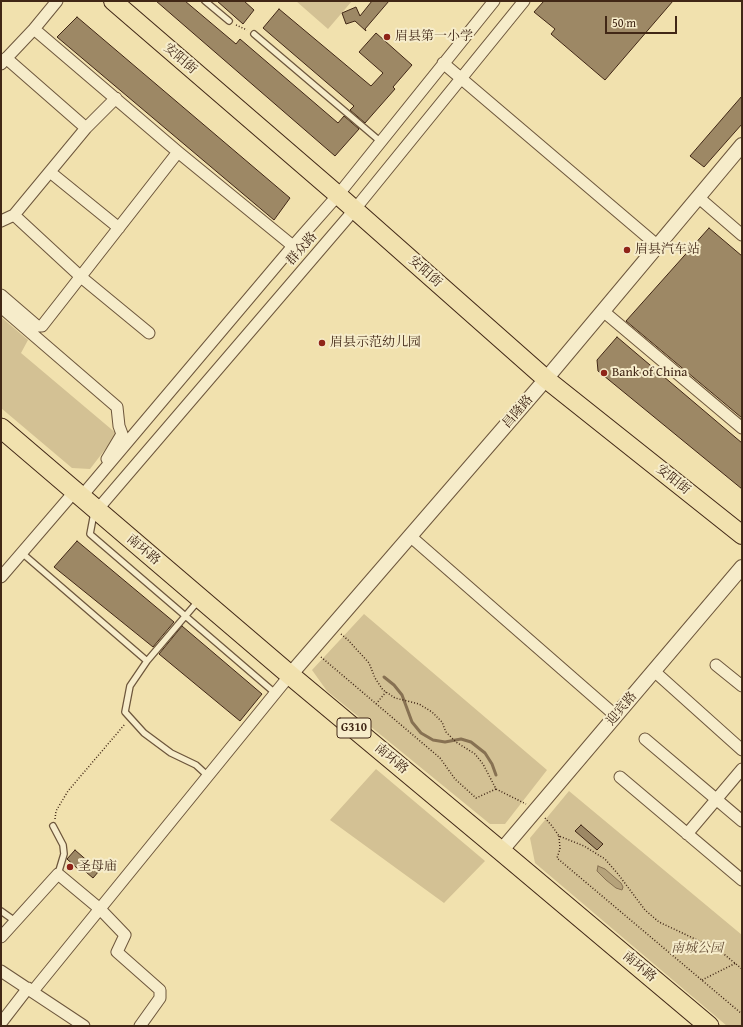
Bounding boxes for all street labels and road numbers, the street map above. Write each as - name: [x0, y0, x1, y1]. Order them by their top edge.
- street label: 安阳街: [160, 40, 200, 78]
- street label: 群众路: [283, 229, 321, 269]
- street label: 安阳街: [405, 253, 445, 291]
- street label: 昌隆路: [499, 392, 537, 432]
- street label: 安阳街: [653, 462, 693, 498]
- street label: 南环路: [123, 531, 163, 569]
- street label: 迎宾路: [603, 689, 641, 729]
- road number: G310: [337, 718, 371, 738]
- street label: 南环路: [371, 740, 411, 778]
- street label: 南环路: [619, 948, 659, 986]

